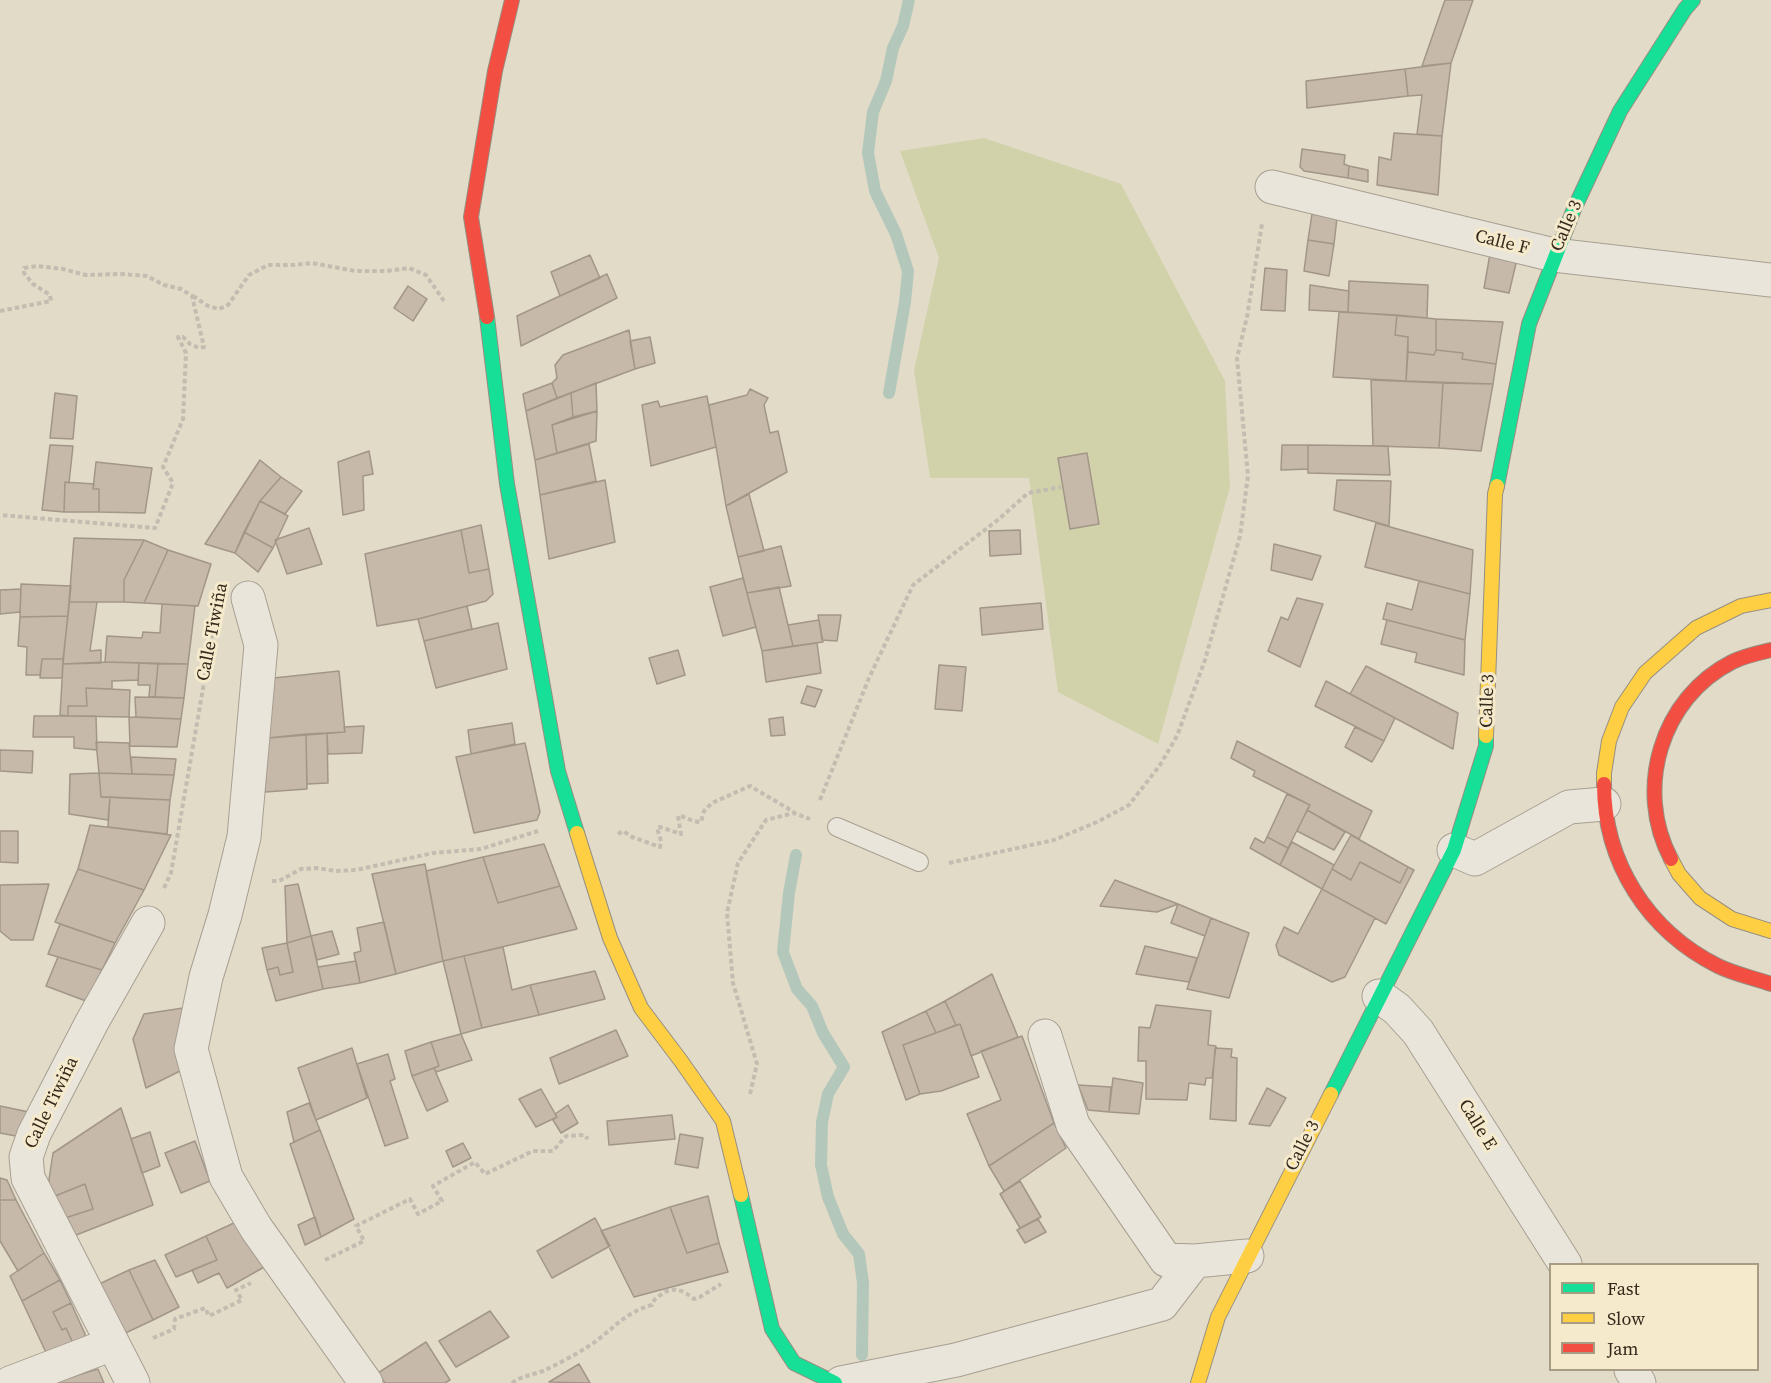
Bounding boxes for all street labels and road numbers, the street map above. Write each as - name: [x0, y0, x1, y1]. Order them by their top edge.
- street label: Calle 3: [1547, 197, 1587, 255]
- street label: Calle F: [1473, 226, 1531, 260]
- street label: Calle Tiwiña: [193, 581, 233, 683]
- street label: Calle 3: [1476, 674, 1500, 728]
- street label: Calle Tiwiña: [20, 1053, 84, 1153]
- street label: Calle E: [1453, 1096, 1501, 1154]
- street label: Calle 3: [1281, 1117, 1325, 1175]

